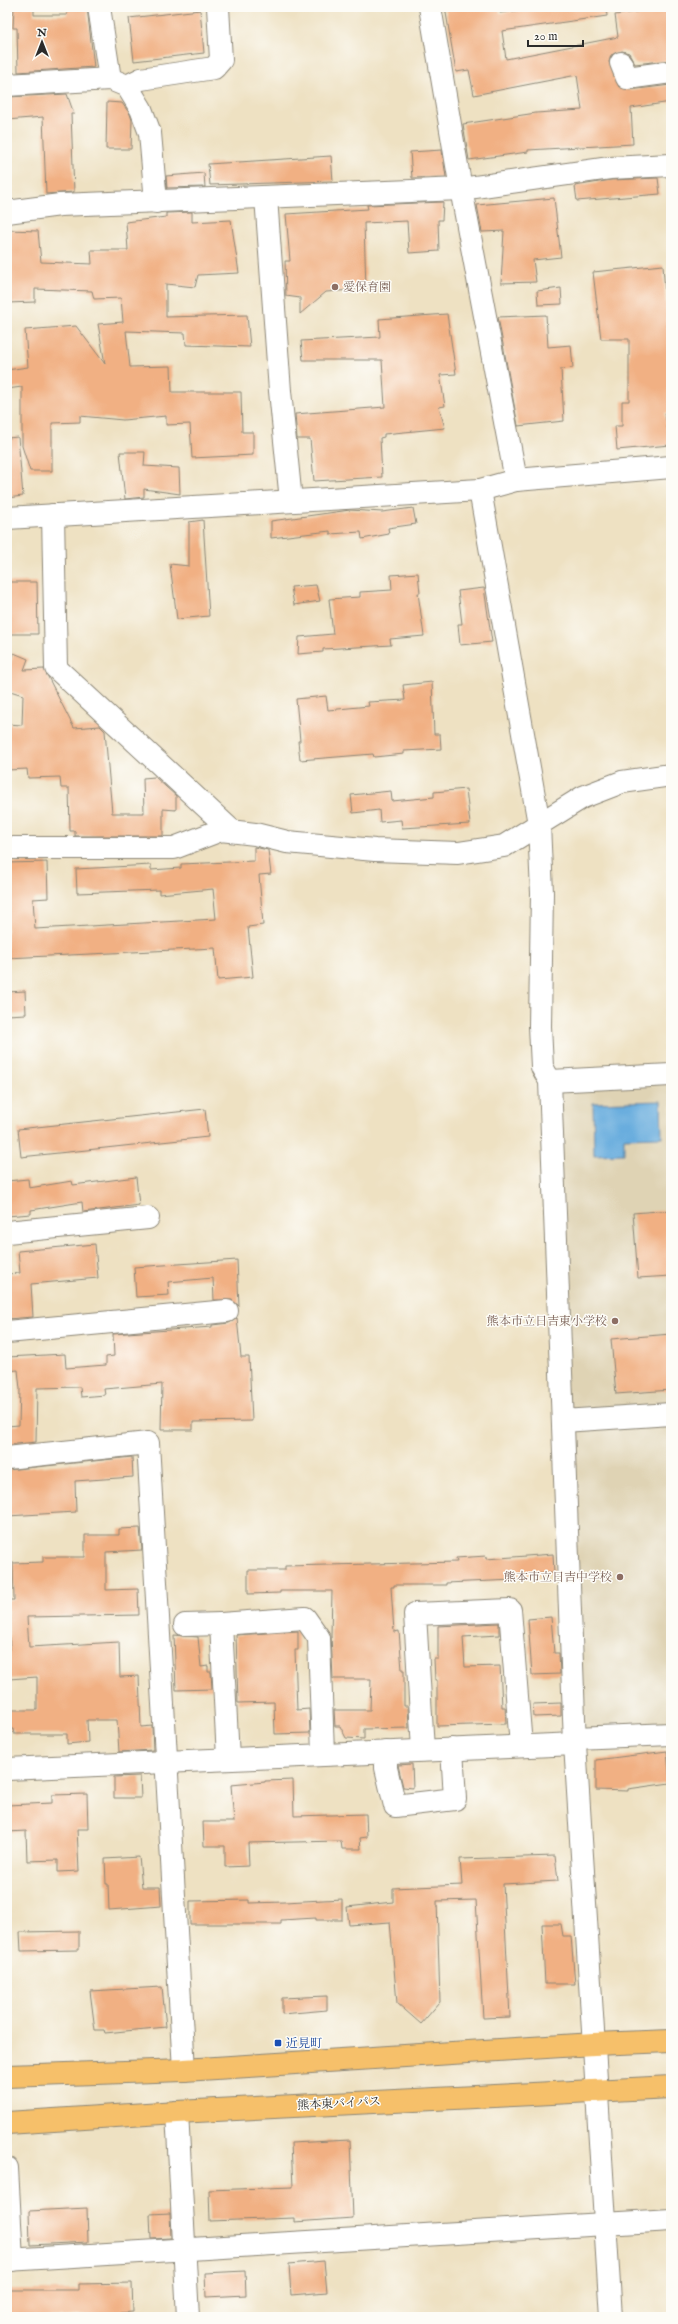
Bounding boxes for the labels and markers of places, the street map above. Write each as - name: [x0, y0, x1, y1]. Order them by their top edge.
- place label: 愛保育園: [343, 280, 391, 295]
- marker: 愛保育園: [330, 282, 340, 292]
- place label: 熊本市立日吉東小学校: [487, 1314, 607, 1329]
- marker: 熊本市立日吉東小学校: [610, 1316, 620, 1326]
- place label: 熊本市立日吉中学校: [504, 1570, 612, 1585]
- marker: 熊本市立日吉中学校: [615, 1572, 625, 1582]
- place label: 近見町: [286, 2036, 322, 2051]
- marker: 近見町: [273, 2038, 283, 2048]

